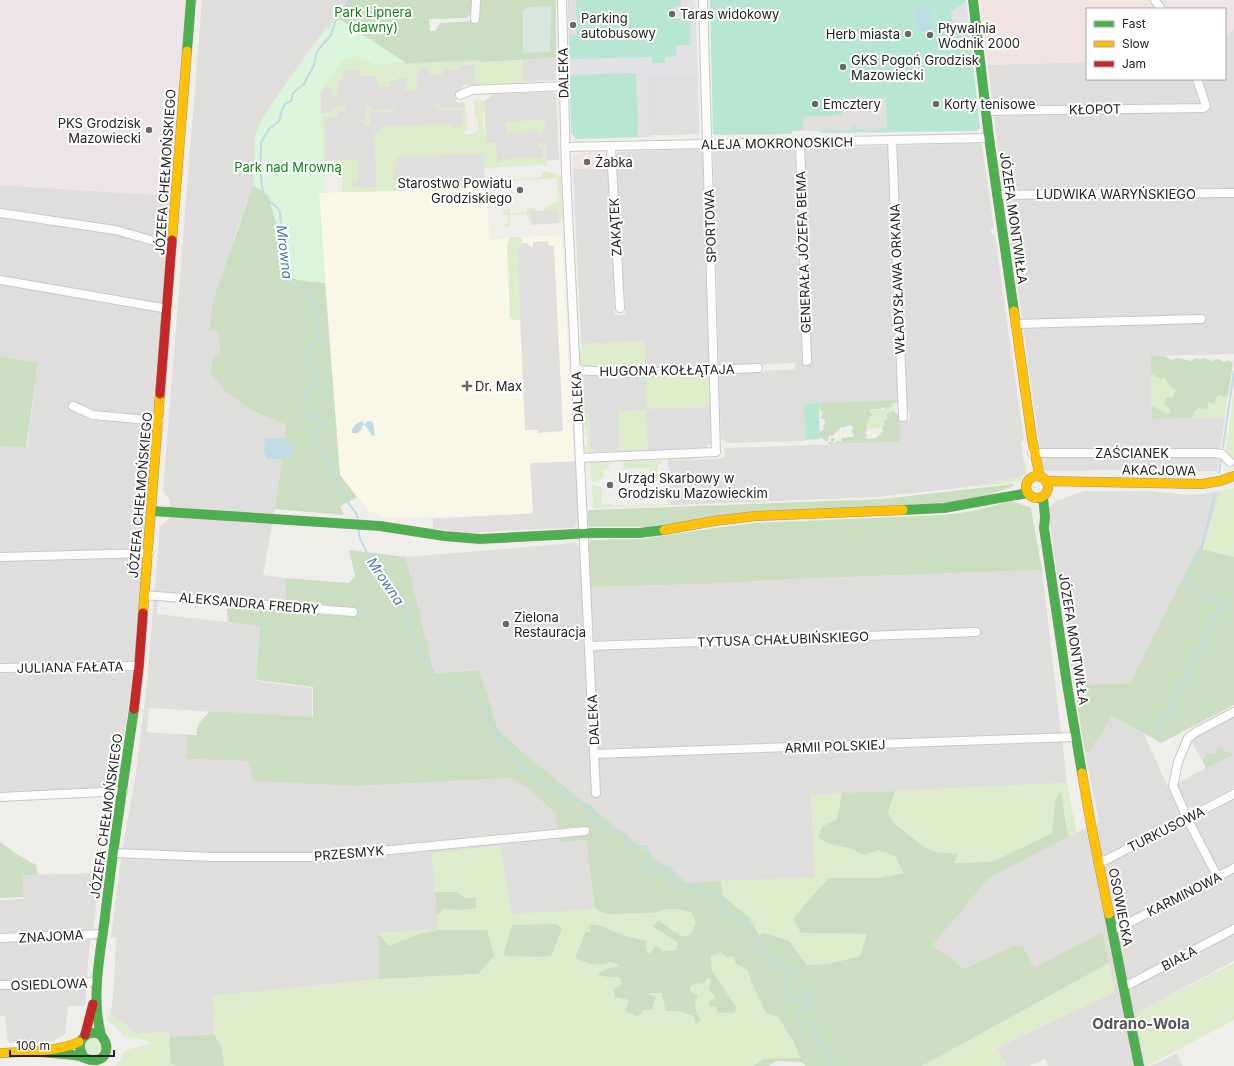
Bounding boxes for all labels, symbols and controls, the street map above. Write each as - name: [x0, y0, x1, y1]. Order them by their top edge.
- park label: Park Lipnera (dawny): [334, 4, 412, 35]
- place label: Taras widokowy: [680, 6, 779, 22]
- legend: [1086, 8, 1226, 80]
- marker: Taras widokowy: [667, 9, 677, 19]
- place label: Parking autobusowy: [581, 10, 656, 41]
- text: Fast: [1122, 16, 1146, 31]
- marker: Parking autobusowy: [568, 20, 578, 30]
- place label: Pływalnia Wodnik 2000: [938, 20, 1020, 51]
- place label: Herb miasta: [826, 26, 900, 42]
- marker: Herb miasta: [903, 29, 913, 39]
- marker: Pływalnia Wodnik 2000: [925, 30, 935, 40]
- text: Slow: [1122, 36, 1150, 51]
- street label: DALEKA: [555, 47, 571, 99]
- place label: GKS Pogoń Grodzisk Mazowiecki: [851, 52, 979, 83]
- text: Jam: [1122, 56, 1146, 71]
- marker: GKS Pogoń Grodzisk Mazowiecki: [838, 62, 848, 72]
- street label: JÓZEFA CHEŁMOŃSKIEGO: [151, 88, 179, 256]
- place label: Emcztery: [823, 96, 881, 112]
- place label: Korty tenisowe: [944, 96, 1036, 112]
- marker: Emcztery: [810, 99, 820, 109]
- marker: Korty tenisowe: [931, 99, 941, 109]
- street label: KŁOPOT: [1069, 101, 1121, 117]
- place label: PKS Grodzisk Mazowiecki: [58, 115, 141, 146]
- marker: PKS Grodzisk Mazowiecki: [144, 125, 154, 135]
- street label: ALEJA MOKRONOSKICH: [701, 134, 853, 152]
- street label: JÓZEFA MONTWIŁŁA: [997, 151, 1031, 285]
- place label: Żabka: [595, 154, 633, 170]
- marker: Żabka: [582, 157, 592, 167]
- park label: Park nad Mrowną: [234, 159, 342, 175]
- street label: GENERAŁA JÓZEFA BEMA: [792, 171, 814, 333]
- place label: Starostwo Powiatu Grodziskiego: [398, 175, 512, 206]
- marker: Starostwo Powiatu Grodziskiego: [515, 185, 525, 195]
- street label: LUDWIKA WARYŃSKIEGO: [1036, 186, 1196, 202]
- street label: SPORTOWA: [701, 189, 719, 263]
- street label: ZAKĄTEK: [605, 197, 625, 257]
- street label: WŁADYSŁAWA ORKANA: [886, 203, 908, 355]
- water label: Mrowna: [273, 224, 297, 280]
- street label: HUGONA KOŁŁĄTAJA: [599, 361, 735, 379]
- street label: DALEKA: [568, 371, 586, 423]
- place label: Dr. Max: [475, 378, 522, 394]
- marker: Dr. Max: [462, 381, 472, 391]
- street label: JÓZEFA CHEŁMOŃSKIEGO: [125, 411, 155, 579]
- street label: ZAŚCIANEK: [1095, 445, 1169, 461]
- street label: AKACJOWA: [1122, 461, 1196, 479]
- place label: Urząd Skarbowy w Grodzisku Mazowieckim: [618, 470, 768, 501]
- marker: Urząd Skarbowy w Grodzisku Mazowieckim: [605, 480, 615, 490]
- water label: Mrowna: [364, 554, 408, 609]
- street label: JÓZEFA MONTWIŁŁA: [1056, 572, 1092, 706]
- street label: ALEKSANDRA FREDRY: [178, 589, 320, 617]
- place label: Zielona Restauracja: [514, 609, 586, 640]
- marker: Zielona Restauracja: [501, 619, 511, 629]
- street label: TYTUSA CHAŁUBIŃSKIEGO: [697, 628, 869, 650]
- street label: JULIANA FAŁATA: [17, 658, 123, 676]
- street label: DALEKA: [584, 694, 602, 746]
- street label: JÓZEFA CHEŁMOŃSKIEGO: [86, 732, 126, 900]
- street label: ARMII POLSKIEJ: [784, 736, 886, 756]
- street label: TURKUSOWA: [1125, 803, 1207, 855]
- street label: PRZESMYK: [313, 842, 385, 864]
- street label: OSOWIECKA: [1106, 866, 1136, 948]
- street label: KARMINOWA: [1144, 868, 1224, 920]
- street label: ZNAJOMA: [18, 926, 84, 946]
- street label: BIAŁA: [1159, 942, 1199, 974]
- street label: OSIEDLOWA: [10, 975, 88, 993]
- district label: Odrano-Wola: [1092, 1014, 1190, 1033]
- scale bar: [10, 1032, 114, 1058]
- text: 100 m: [16, 1038, 50, 1053]

